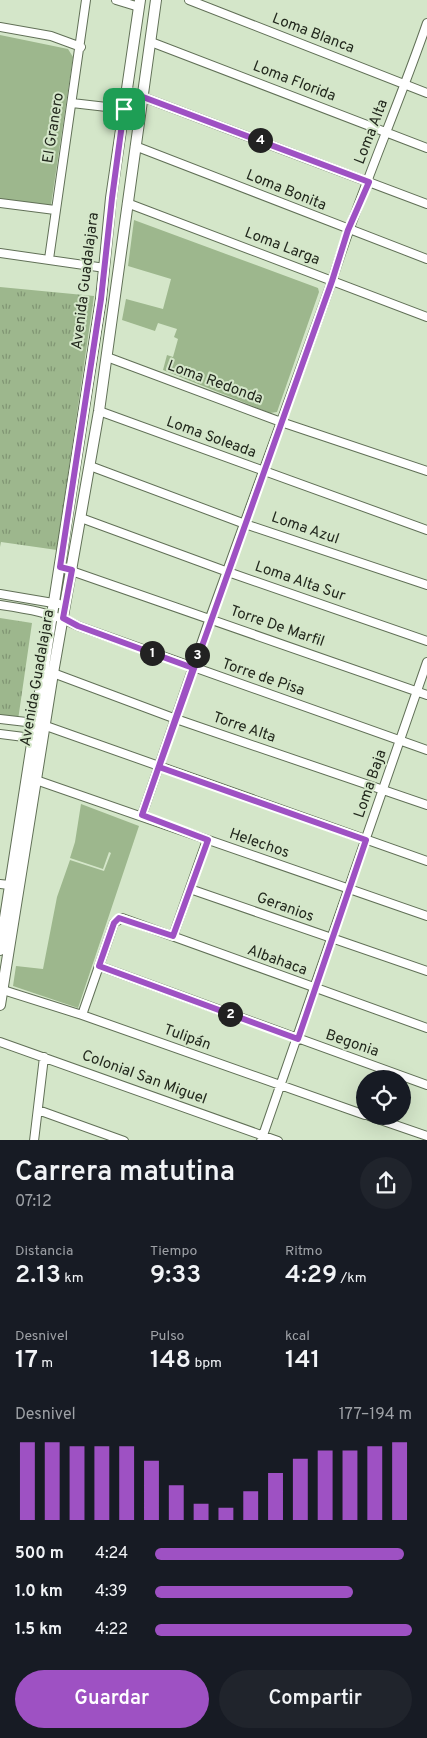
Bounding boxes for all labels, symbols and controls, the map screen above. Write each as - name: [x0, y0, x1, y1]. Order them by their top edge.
- street label: Loma Blanca: [269, 10, 357, 58]
- street label: Loma Florida: [250, 57, 338, 107]
- pin: [103, 88, 145, 130]
- street label: El Granero: [39, 91, 69, 165]
- icon: arrive: [110, 95, 138, 123]
- street label: Loma Alta: [351, 97, 393, 167]
- pin: 4: [248, 128, 272, 152]
- text: 4: [256, 132, 265, 149]
- street label: Loma Bonita: [243, 166, 329, 216]
- street label: Avenida Guadalajara: [68, 211, 104, 351]
- street label: Loma Larga: [242, 224, 322, 270]
- street label: Loma Redonda: [165, 357, 265, 409]
- street label: Loma Soleada: [163, 413, 259, 463]
- street label: Loma Azul: [269, 509, 341, 549]
- street label: Loma Alta Sur: [252, 558, 348, 606]
- street label: Torre De Marfil: [227, 602, 327, 652]
- street label: Avenida Guadalajara: [17, 608, 59, 748]
- pin: 1: [140, 640, 164, 666]
- pin: 3: [184, 642, 210, 668]
- text: 1: [150, 645, 155, 662]
- text: 3: [193, 647, 202, 664]
- street label: Torre de Pisa: [219, 655, 307, 701]
- street label: Torre Alta: [210, 708, 278, 748]
- street label: Loma Baja: [350, 747, 392, 821]
- street label: Helechos: [226, 825, 292, 863]
- street label: Geranios: [254, 889, 316, 927]
- street label: Albahaca: [244, 941, 310, 981]
- pin: 2: [218, 1002, 242, 1026]
- text: 2: [226, 1006, 235, 1023]
- street label: Tulipán: [161, 1021, 213, 1055]
- street label: Begonia: [323, 1026, 381, 1062]
- street label: Colonial San Miguel: [79, 1047, 209, 1109]
- map controls: [356, 1070, 411, 1125]
- button: locate: [356, 1070, 411, 1125]
- text: Carrera matutina: [15, 1155, 235, 1191]
- button: share: [360, 1157, 412, 1209]
- text: 07:12: [15, 1192, 52, 1212]
- text: Distancia: [15, 1243, 73, 1260]
- text: Tiempo: [150, 1243, 197, 1260]
- text: Ritmo: [285, 1243, 322, 1260]
- text: 2.13: [15, 1260, 61, 1292]
- text: 9:33: [150, 1260, 201, 1292]
- text: 4:29: [285, 1260, 337, 1292]
- text: km: [61, 1270, 84, 1287]
- text: /km: [337, 1270, 367, 1287]
- text: Desnivel: [15, 1328, 68, 1345]
- text: Pulso: [150, 1328, 184, 1345]
- text: kcal: [285, 1328, 310, 1345]
- text: 17: [15, 1345, 38, 1377]
- text: 148: [150, 1345, 191, 1377]
- text: 141: [285, 1345, 320, 1377]
- text: m: [38, 1355, 53, 1372]
- text: bpm: [191, 1355, 222, 1372]
- text: Desnivel: [15, 1405, 76, 1425]
- text: 177–194 m: [339, 1405, 412, 1425]
- text: 500 m: [15, 1544, 64, 1564]
- text: 4:24: [95, 1544, 128, 1564]
- text: 1.0 km: [15, 1582, 63, 1602]
- text: 4:39: [95, 1582, 127, 1602]
- text: 1.5 km: [15, 1620, 62, 1640]
- text: 4:22: [95, 1620, 128, 1640]
- button: Guardar: [15, 1670, 209, 1728]
- button: Compartir: [219, 1670, 412, 1728]

